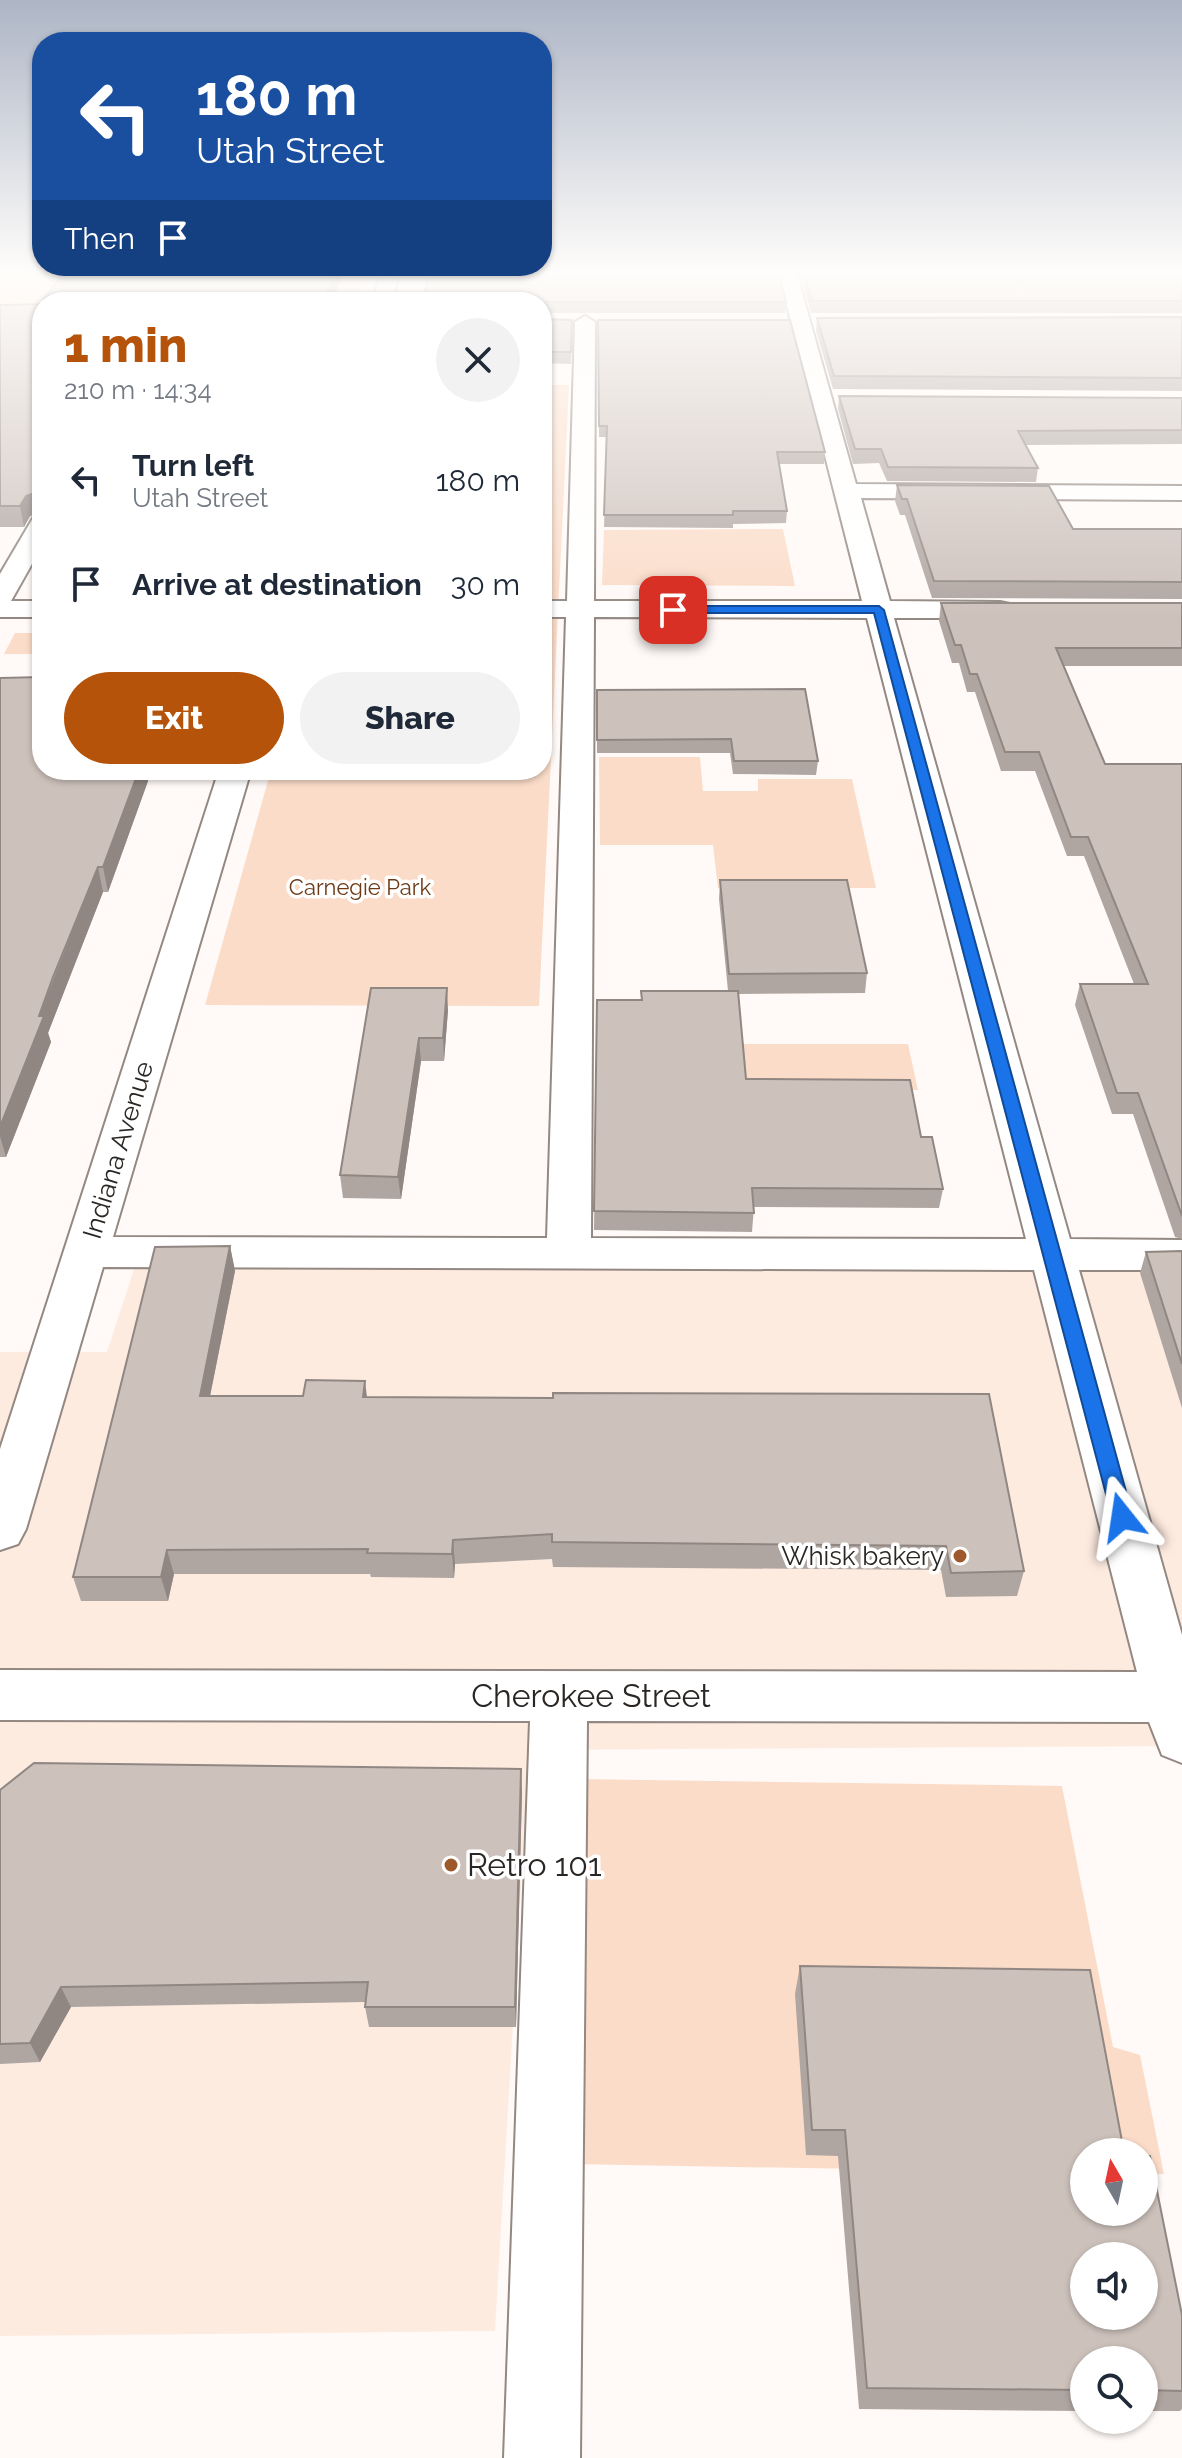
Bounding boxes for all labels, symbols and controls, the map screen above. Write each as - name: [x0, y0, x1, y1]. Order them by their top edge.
- text: 180 m: [196, 62, 357, 128]
- icon: left: [64, 64, 168, 168]
- text: Utah Street: [196, 129, 385, 171]
- icon: arrive: [151, 216, 195, 260]
- text: Then: [64, 221, 135, 256]
- text: 1 min: [64, 317, 187, 373]
- button: close: [436, 318, 520, 402]
- text: 210 m · 14:34: [64, 375, 212, 405]
- text: Turn left: [132, 448, 254, 483]
- icon: left: [64, 458, 108, 502]
- text: 180 m: [436, 463, 520, 498]
- text: Utah Street: [132, 483, 268, 513]
- icon: arrive: [64, 562, 108, 606]
- text: Arrive at destination: [132, 567, 422, 602]
- text: 30 m: [450, 567, 520, 602]
- pin: [639, 576, 707, 644]
- icon: arrive: [651, 588, 695, 632]
- button: Exit: [64, 672, 284, 764]
- button: Share: [300, 672, 520, 764]
- park label: Carnegie Park: [289, 874, 432, 900]
- street label: Indiana Avenue: [77, 1058, 159, 1242]
- position arrow: [1080, 1475, 1164, 1559]
- place label: Whisk bakery: [781, 1541, 944, 1571]
- marker: Whisk bakery: [951, 1547, 969, 1565]
- street label: Cherokee Street: [471, 1677, 711, 1714]
- place label: Retro 101: [467, 1846, 602, 1883]
- marker: Retro 101: [442, 1856, 460, 1874]
- north arrow: [1070, 2138, 1158, 2226]
- map controls: [1070, 2138, 1158, 2434]
- button: sound: [1070, 2242, 1158, 2330]
- button: search: [1070, 2346, 1158, 2434]

